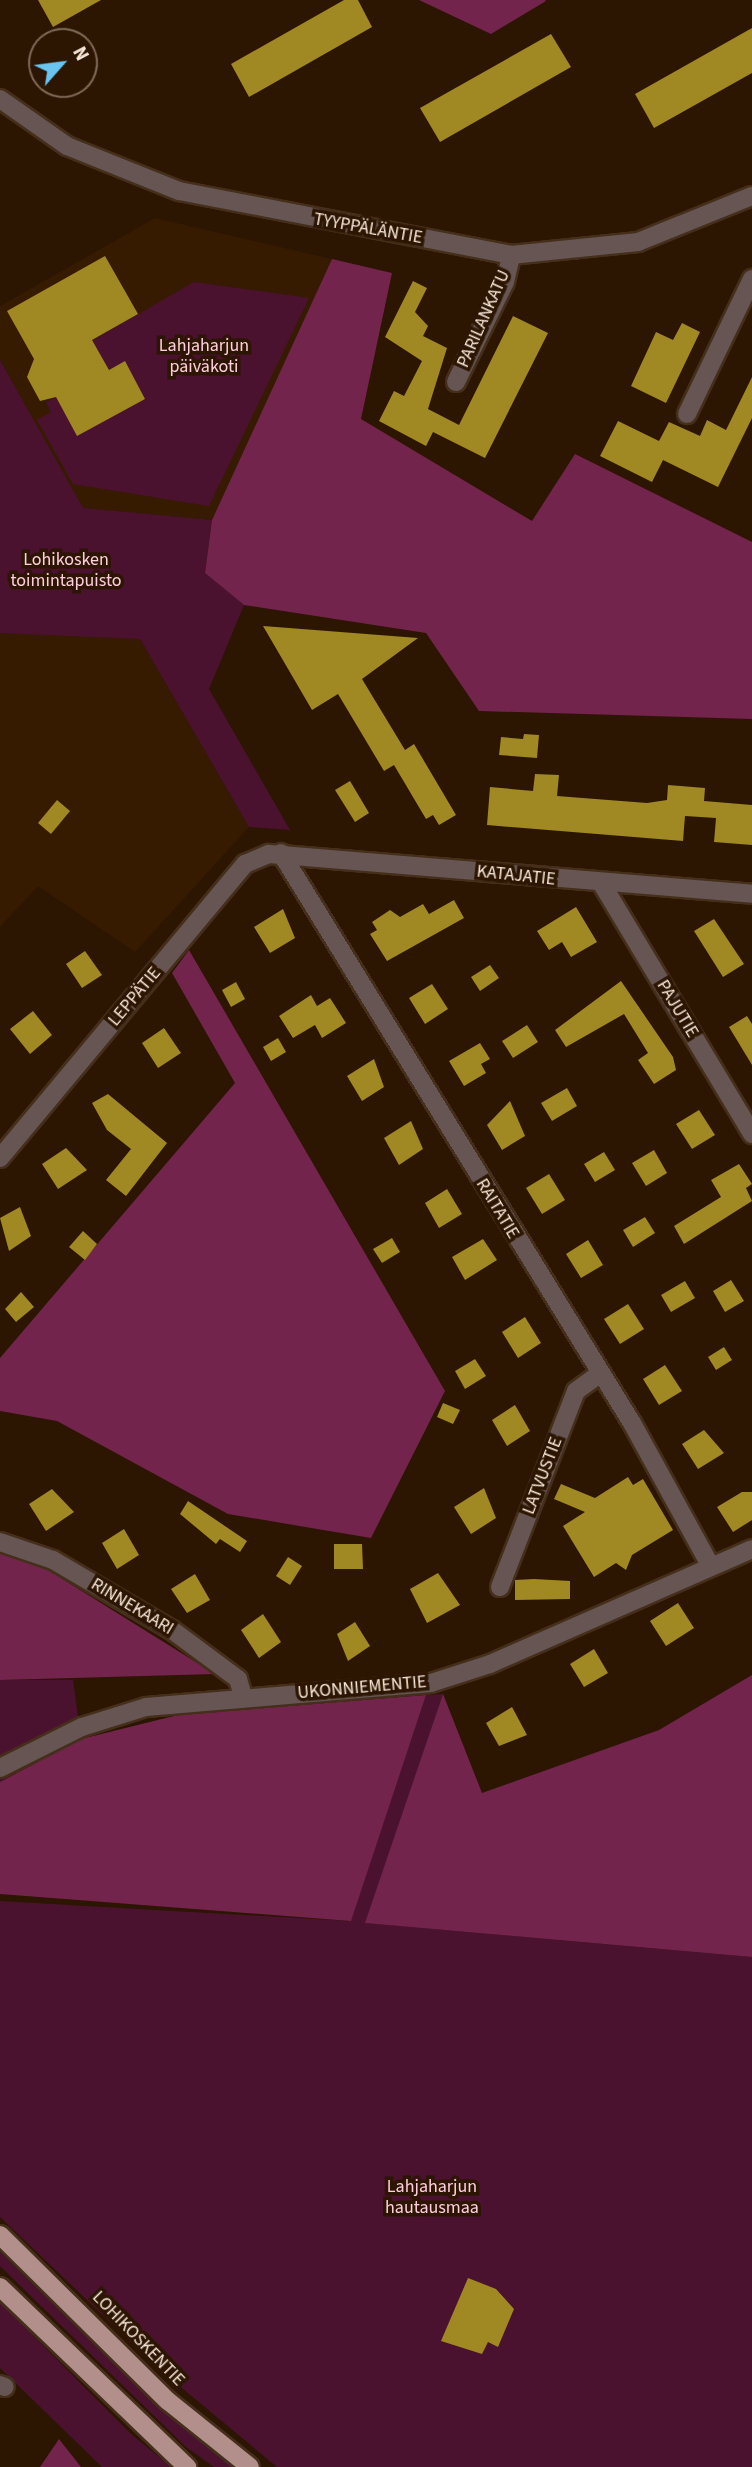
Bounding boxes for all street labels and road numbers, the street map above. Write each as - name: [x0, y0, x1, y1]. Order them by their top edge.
- street label: TYYPPÄLÄNTIE: [312, 209, 424, 249]
- street label: PARILANKATU: [453, 267, 515, 371]
- street label: KATAJATIE: [476, 861, 556, 891]
- street label: LEPPÄTIE: [104, 963, 166, 1031]
- street label: PAJUTIE: [651, 976, 703, 1042]
- street label: RAITATIE: [471, 1175, 523, 1243]
- street label: LATVUSTIE: [518, 1434, 568, 1518]
- street label: RINNEKAARI: [87, 1574, 177, 1640]
- street label: UKONNIEMENTIE: [297, 1672, 427, 1704]
- street label: LOHIKOSKENTIE: [87, 2287, 189, 2391]

